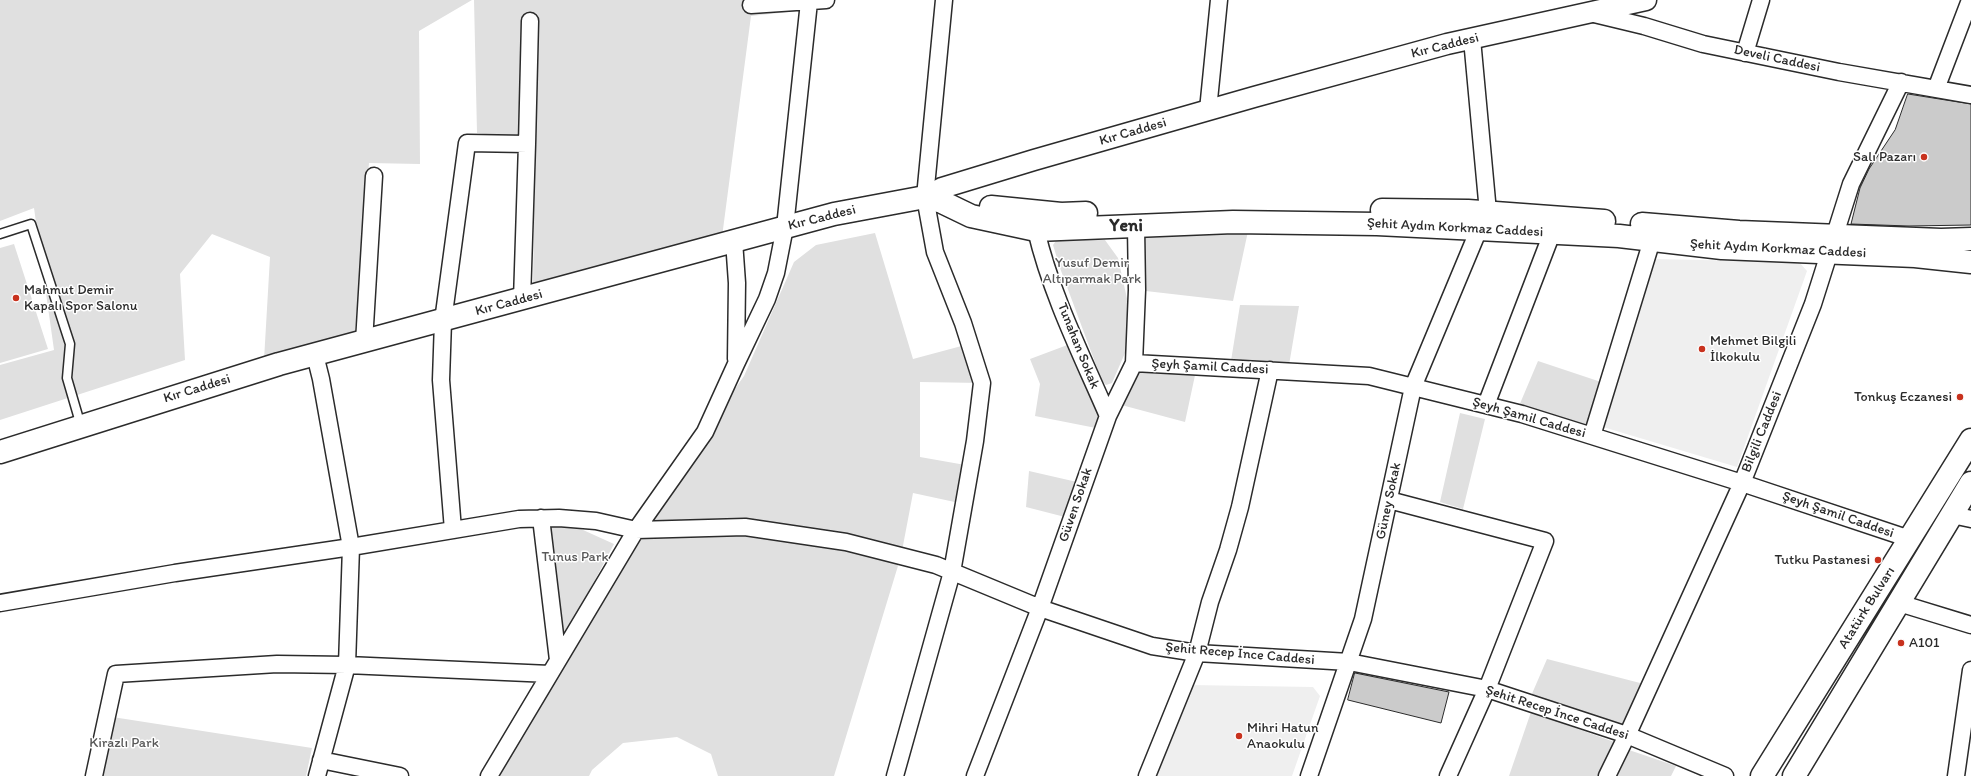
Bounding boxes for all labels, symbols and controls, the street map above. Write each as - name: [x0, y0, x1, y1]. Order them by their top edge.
- street label: Kır Caddesi: [1409, 29, 1481, 63]
- street label: Develi Caddesi: [1732, 42, 1822, 76]
- street label: Kır Caddesi: [1097, 114, 1169, 150]
- place label: Salı Pazarı: [1853, 149, 1916, 165]
- marker: Salı Pazarı: [1919, 152, 1929, 162]
- street label: Kır Caddesi: [786, 201, 858, 235]
- district label: Yeni: [1109, 215, 1143, 237]
- street label: Şehit Aydın Korkmaz Caddesi: [1366, 215, 1544, 241]
- street label: Şehit Aydın Korkmaz Caddesi: [1689, 236, 1867, 262]
- park label: Yusuf Demir Altıparmak Park: [1043, 255, 1141, 288]
- place label: Mahmut Demir Kapalı Spor Salonu: [24, 282, 138, 314]
- street label: Kır Caddesi: [473, 286, 545, 320]
- marker: Mahmut Demir Kapalı Spor Salonu: [11, 293, 21, 303]
- street label: Tunahan Sokak: [1053, 301, 1103, 391]
- place label: Mehmet Bilgili İlkokulu: [1710, 333, 1796, 366]
- marker: Mehmet Bilgili İlkokulu: [1697, 344, 1707, 354]
- street label: Şeyh Şamil Caddesi: [1151, 356, 1269, 378]
- street label: Kır Caddesi: [161, 371, 233, 407]
- street label: Bilgili Caddesi: [1738, 389, 1786, 475]
- place label: Tonkuş Eczanesi: [1854, 389, 1952, 405]
- marker: Tonkuş Eczanesi: [1955, 392, 1965, 402]
- street label: Şeyh Şamil Caddesi: [1470, 394, 1588, 442]
- street label: Güney Sokak: [1373, 461, 1405, 541]
- street label: Güven Sokak: [1055, 466, 1097, 544]
- street label: Şeyh Şamil Caddesi: [1780, 488, 1896, 542]
- park label: Tunus Park: [541, 549, 609, 565]
- place label: Tutku Pastanesi: [1775, 552, 1870, 568]
- marker: Tutku Pastanesi: [1873, 555, 1883, 565]
- street label: Atatürk Bulvarı: [1835, 564, 1899, 652]
- place label: A101: [1909, 635, 1940, 651]
- marker: A101: [1896, 638, 1906, 648]
- street label: Şehit Recep İnce Caddesi: [1165, 639, 1315, 669]
- street label: Şehit Recep İnce Caddesi: [1483, 682, 1631, 744]
- place label: Mihri Hatun Anaokulu: [1247, 720, 1318, 752]
- marker: Mihri Hatun Anaokulu: [1234, 731, 1244, 741]
- park label: Kirazlı Park: [89, 735, 159, 751]

